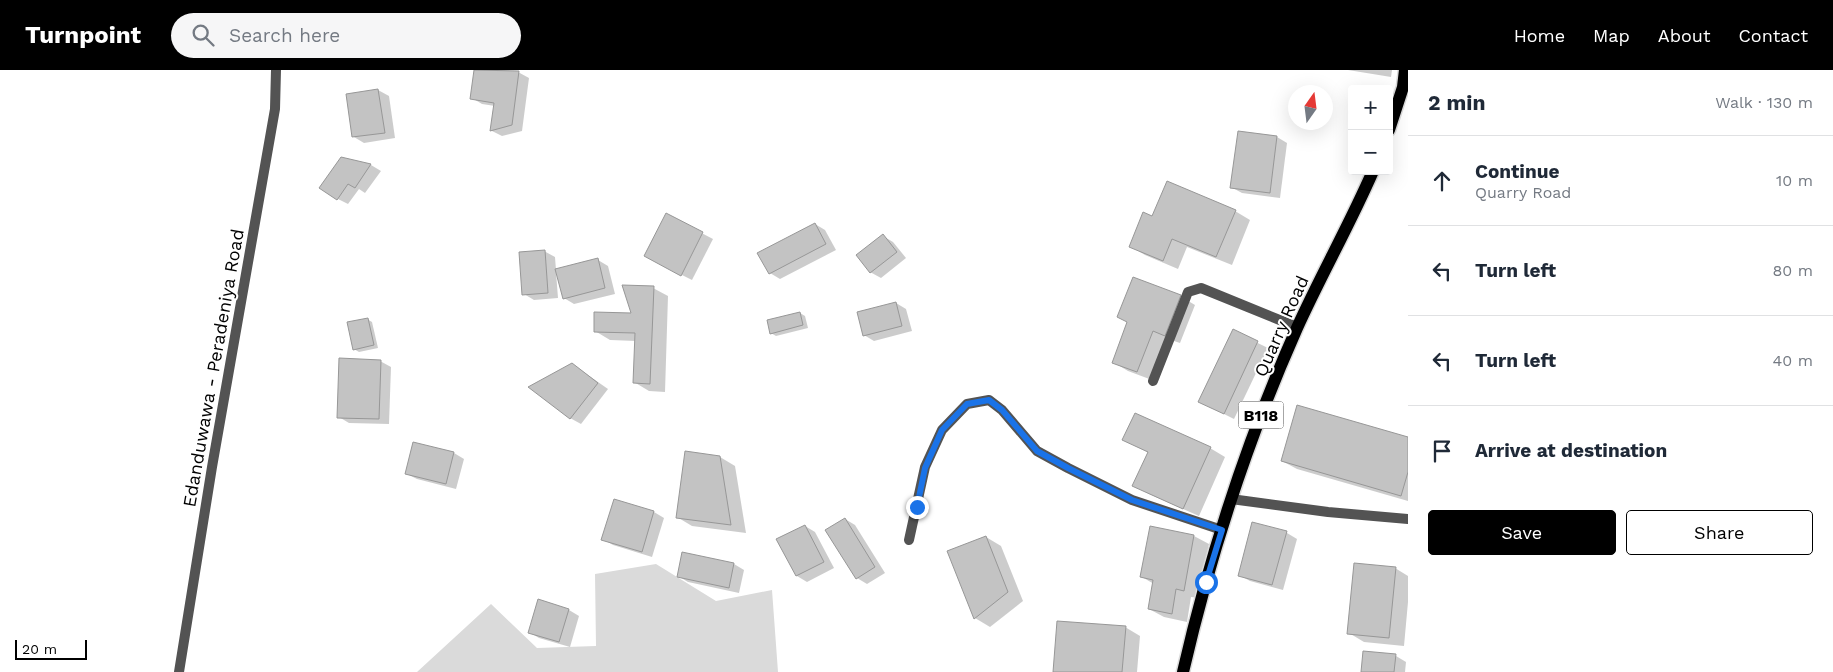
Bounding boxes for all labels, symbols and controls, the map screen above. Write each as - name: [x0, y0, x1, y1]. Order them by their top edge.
- search box: [171, 13, 521, 58]
- text: Turnpoint: [25, 21, 141, 49]
- icon: search: [189, 21, 217, 49]
- text: Search here: [229, 24, 340, 47]
- text: Home: [1514, 25, 1565, 46]
- text: Map: [1593, 25, 1630, 46]
- text: About: [1658, 25, 1710, 46]
- text: Contact: [1738, 25, 1808, 46]
- north arrow: [1288, 85, 1333, 130]
- map controls: [1348, 85, 1393, 175]
- button: +: [1348, 85, 1393, 130]
- text: 2 min: [1428, 90, 1485, 115]
- text: Walk · 130 m: [1715, 93, 1813, 112]
- button: −: [1348, 130, 1393, 175]
- text: Continue: [1475, 160, 1559, 183]
- icon: ahead: [1428, 167, 1456, 195]
- text: 10 m: [1776, 171, 1813, 190]
- text: Quarry Road: [1475, 183, 1571, 202]
- street label: Edanduwawa - Peradeniya Road: [178, 227, 248, 509]
- icon: left: [1428, 257, 1456, 285]
- text: Turn left: [1475, 259, 1556, 282]
- text: 80 m: [1772, 261, 1813, 280]
- street label: Quarry Road: [1249, 272, 1313, 380]
- icon: left: [1428, 347, 1456, 375]
- text: Turn left: [1475, 349, 1556, 372]
- text: 40 m: [1773, 351, 1813, 370]
- road number: B118: [1238, 402, 1284, 428]
- icon: arrive: [1428, 437, 1456, 465]
- text: Arrive at destination: [1475, 439, 1667, 462]
- route end: [906, 496, 929, 519]
- button: Save: [1428, 510, 1616, 555]
- button: Share: [1626, 510, 1813, 555]
- route start: [1195, 571, 1218, 594]
- scale bar: [15, 637, 88, 660]
- text: 20 m: [22, 641, 57, 657]

